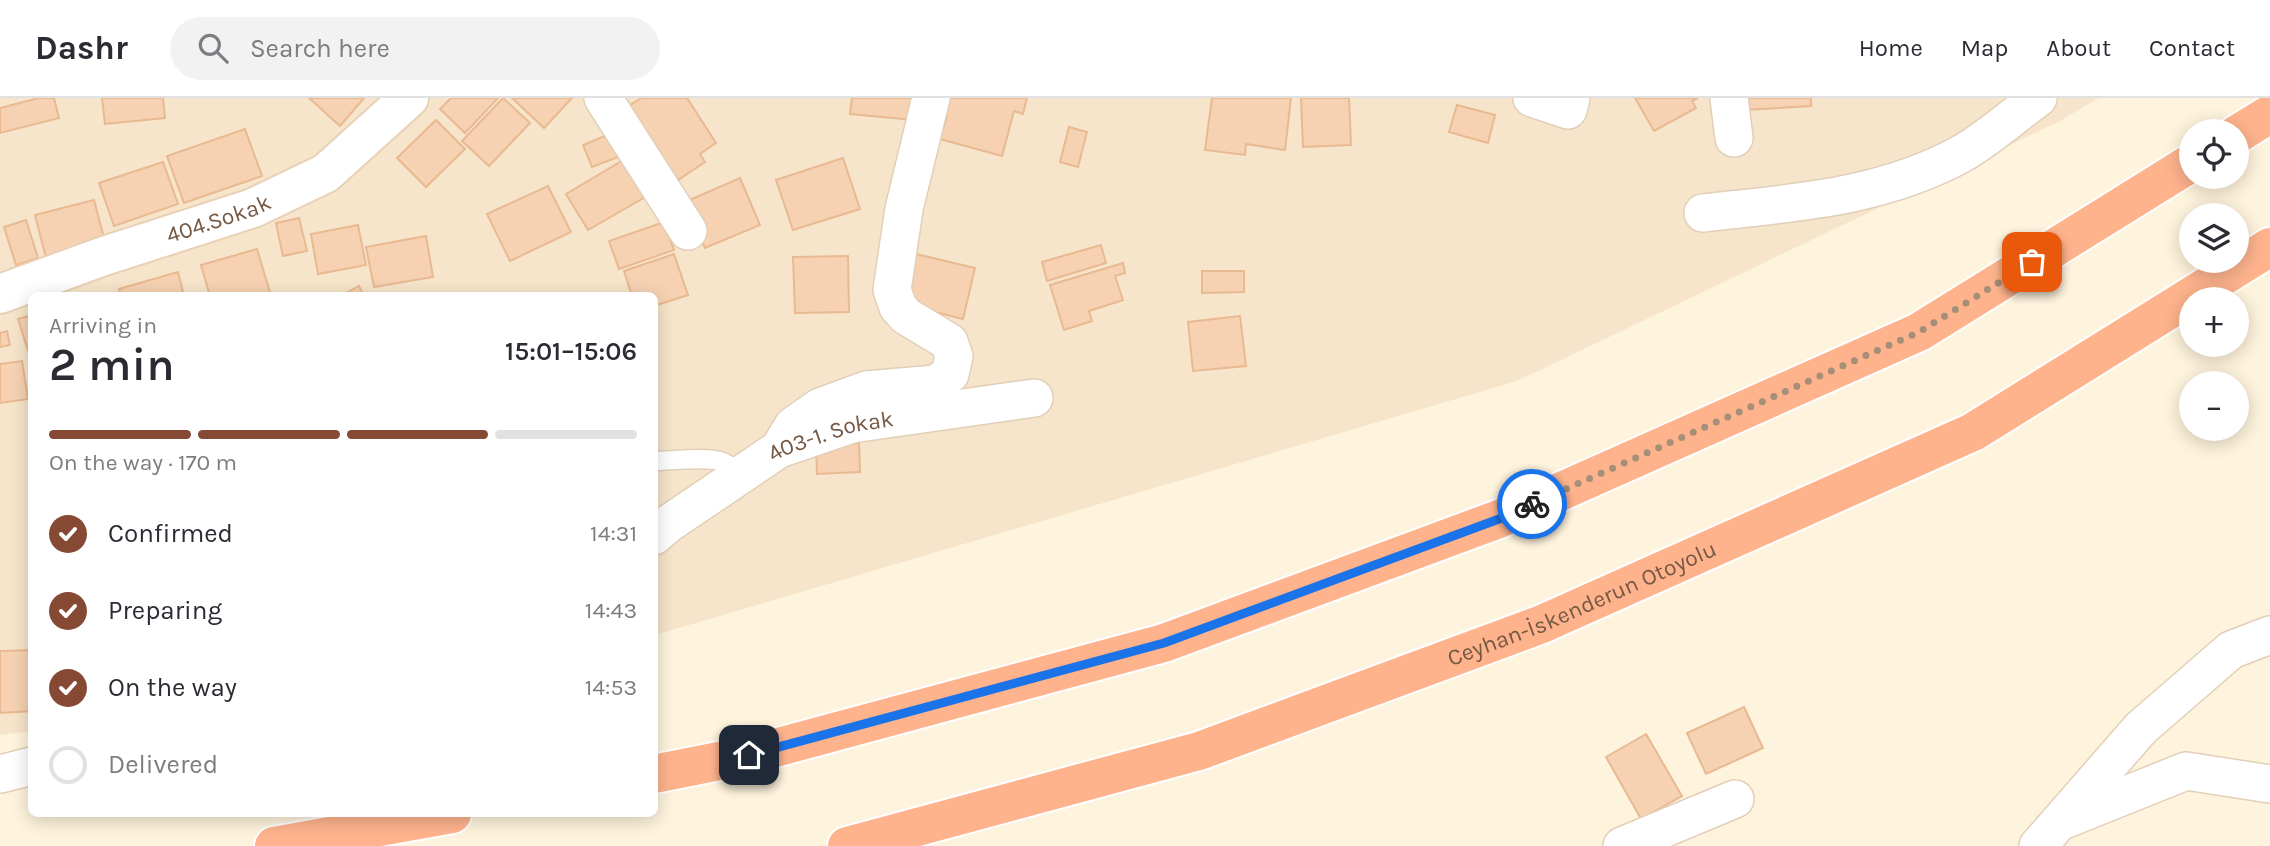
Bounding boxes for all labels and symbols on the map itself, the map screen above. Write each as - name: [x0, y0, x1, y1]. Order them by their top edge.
- street label: 404.Sokak: [163, 188, 275, 249]
- pin: [2002, 232, 2062, 292]
- street label: 403-1. Sokak: [762, 405, 895, 467]
- courier: [1497, 469, 1567, 539]
- street label: Ceyhan-İskenderun Otoyolu: [1444, 535, 1721, 672]
- pin: [719, 725, 779, 785]

